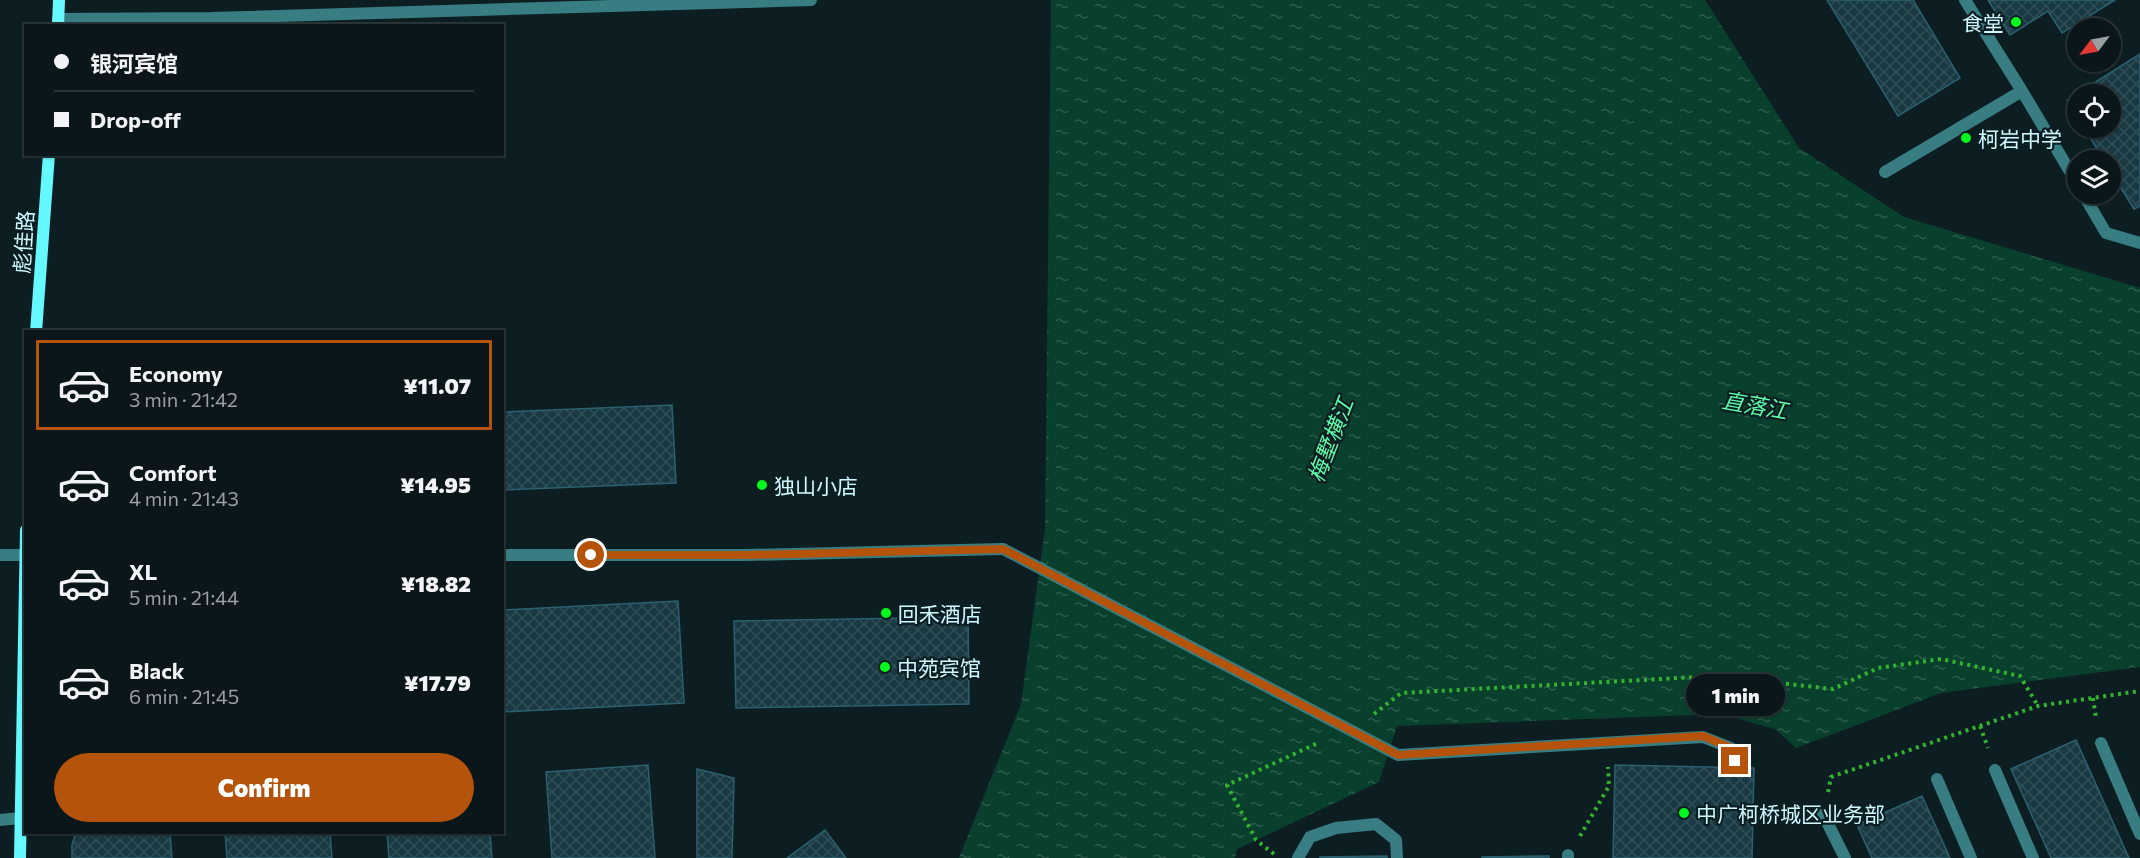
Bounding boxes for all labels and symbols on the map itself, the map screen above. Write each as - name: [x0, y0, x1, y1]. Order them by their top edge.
- place label: 食堂: [1962, 10, 2004, 35]
- marker: 食堂: [2009, 15, 2023, 29]
- north arrow: [2067, 18, 2121, 72]
- place label: 柯岩中学: [1978, 126, 2062, 151]
- marker: 柯岩中学: [1959, 131, 1973, 145]
- street label: 彪佳路: [8, 210, 38, 274]
- water label: 直落江: [1720, 386, 1792, 424]
- water label: 梅墅横江: [1302, 392, 1359, 486]
- place label: 独山小店: [774, 473, 858, 498]
- marker: 独山小店: [755, 478, 769, 492]
- route start: [577, 541, 604, 568]
- place label: 回禾酒店: [898, 601, 982, 626]
- marker: 回禾酒店: [879, 606, 893, 620]
- place label: 中苑宾馆: [897, 655, 981, 680]
- marker: 中苑宾馆: [878, 660, 892, 674]
- callout: 1 min: [1686, 674, 1784, 716]
- route end: [1721, 747, 1748, 774]
- place label: 中广柯桥城区业务部: [1696, 801, 1885, 826]
- marker: 中广柯桥城区业务部: [1677, 806, 1691, 820]

